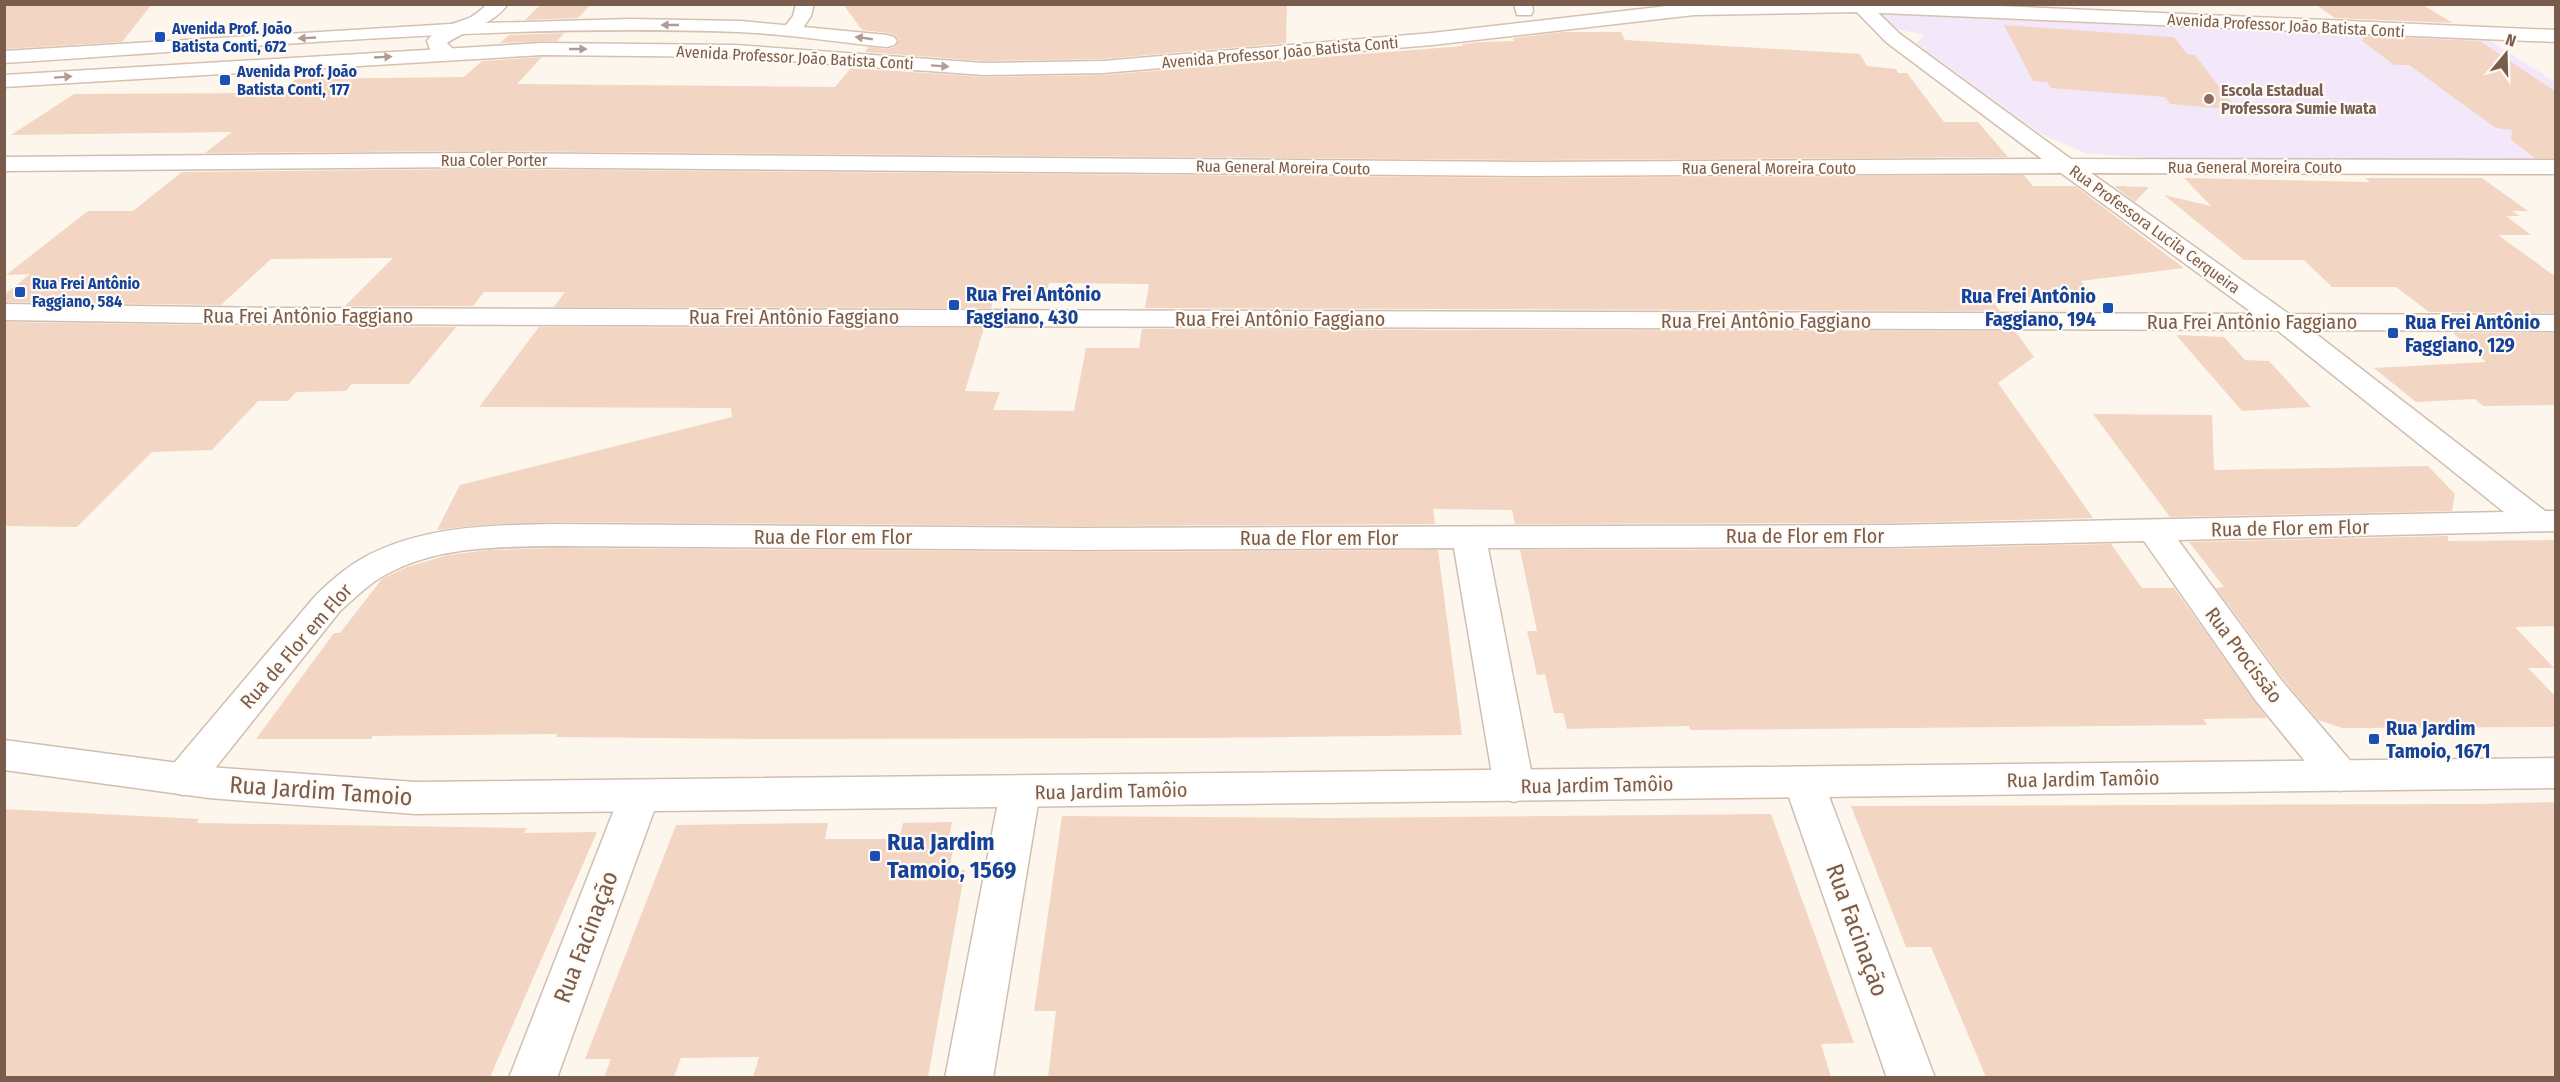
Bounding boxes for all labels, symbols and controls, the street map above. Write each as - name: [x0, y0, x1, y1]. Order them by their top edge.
- street label: Avenida Professor João Batista Conti: [2167, 10, 2405, 41]
- place label: Avenida Prof. João Batista Conti, 672: [171, 19, 293, 56]
- one-way arrow: [660, 20, 679, 30]
- north arrow: [2476, 24, 2536, 84]
- marker: Avenida Prof. João Batista Conti, 672: [153, 30, 167, 44]
- text: N: [2503, 30, 2518, 51]
- street label: Avenida Professor João Batista Conti: [1161, 33, 1399, 72]
- one-way arrow: [297, 34, 316, 43]
- one-way arrow: [854, 34, 873, 43]
- street label: Avenida Professor João Batista Conti: [676, 42, 914, 73]
- one-way arrow: [569, 44, 588, 54]
- one-way arrow: [374, 53, 393, 62]
- one-way arrow: [931, 61, 950, 71]
- place label: Avenida Prof. João Batista Conti, 177: [236, 62, 358, 99]
- one-way arrow: [53, 73, 72, 82]
- marker: Avenida Prof. João Batista Conti, 177: [218, 73, 232, 87]
- place label: Escola Estadual Professora Sumie Iwata: [2221, 81, 2377, 118]
- marker: Escola Estadual Professora Sumie Iwata: [2202, 92, 2216, 106]
- street label: Rua Coler Porter: [441, 151, 548, 170]
- street label: Rua General Moreira Couto: [1196, 156, 1370, 179]
- street label: Rua General Moreira Couto: [2168, 158, 2342, 177]
- street label: Rua General Moreira Couto: [1682, 159, 1856, 178]
- street label: Rua Professora Lucila Cerqueira: [2066, 161, 2244, 298]
- place label: Rua Frei Antônio Faggiano, 584: [32, 274, 141, 311]
- place label: Rua Frei Antônio Faggiano, 430: [966, 282, 1101, 329]
- place label: Rua Frei Antônio Faggiano, 194: [1961, 284, 2096, 331]
- marker: Rua Frei Antônio Faggiano, 584: [13, 285, 27, 299]
- marker: Rua Frei Antônio Faggiano, 430: [947, 298, 961, 312]
- marker: Rua Frei Antônio Faggiano, 194: [2101, 301, 2115, 315]
- street label: Rua Frei Antônio Faggiano: [203, 304, 413, 328]
- street label: Rua Frei Antônio Faggiano: [689, 305, 899, 329]
- street label: Rua Frei Antônio Faggiano: [1175, 307, 1385, 331]
- street label: Rua Frei Antônio Faggiano: [1661, 309, 1871, 333]
- street label: Rua Frei Antônio Faggiano: [2147, 310, 2357, 334]
- place label: Rua Frei Antônio Faggiano, 129: [2405, 310, 2540, 357]
- marker: Rua Frei Antônio Faggiano, 129: [2386, 326, 2400, 340]
- street label: Rua de Flor em Flor: [2211, 515, 2369, 541]
- street label: Rua de Flor em Flor: [1726, 524, 1884, 548]
- street label: Rua de Flor em Flor: [754, 525, 912, 549]
- street label: Rua de Flor em Flor: [1240, 526, 1398, 550]
- street label: Rua de Flor em Flor: [235, 578, 357, 714]
- street label: Rua Procissão: [2200, 602, 2288, 708]
- place label: Rua Jardim Tamoio, 1671: [2386, 716, 2490, 763]
- marker: Rua Jardim Tamoio, 1671: [2367, 732, 2381, 746]
- street label: Rua Jardim Tamôio: [2006, 766, 2160, 792]
- street label: Rua Jardim Tamoio: [229, 771, 413, 811]
- street label: Rua Jardim Tamôio: [1520, 772, 1674, 798]
- street label: Rua Jardim Tamôio: [1034, 778, 1188, 804]
- place label: Rua Jardim Tamoio, 1569: [887, 828, 1016, 884]
- marker: Rua Jardim Tamoio, 1569: [868, 849, 882, 863]
- street label: Rua Facinação: [1820, 860, 1894, 1000]
- street label: Rua Facinação: [548, 867, 624, 1007]

